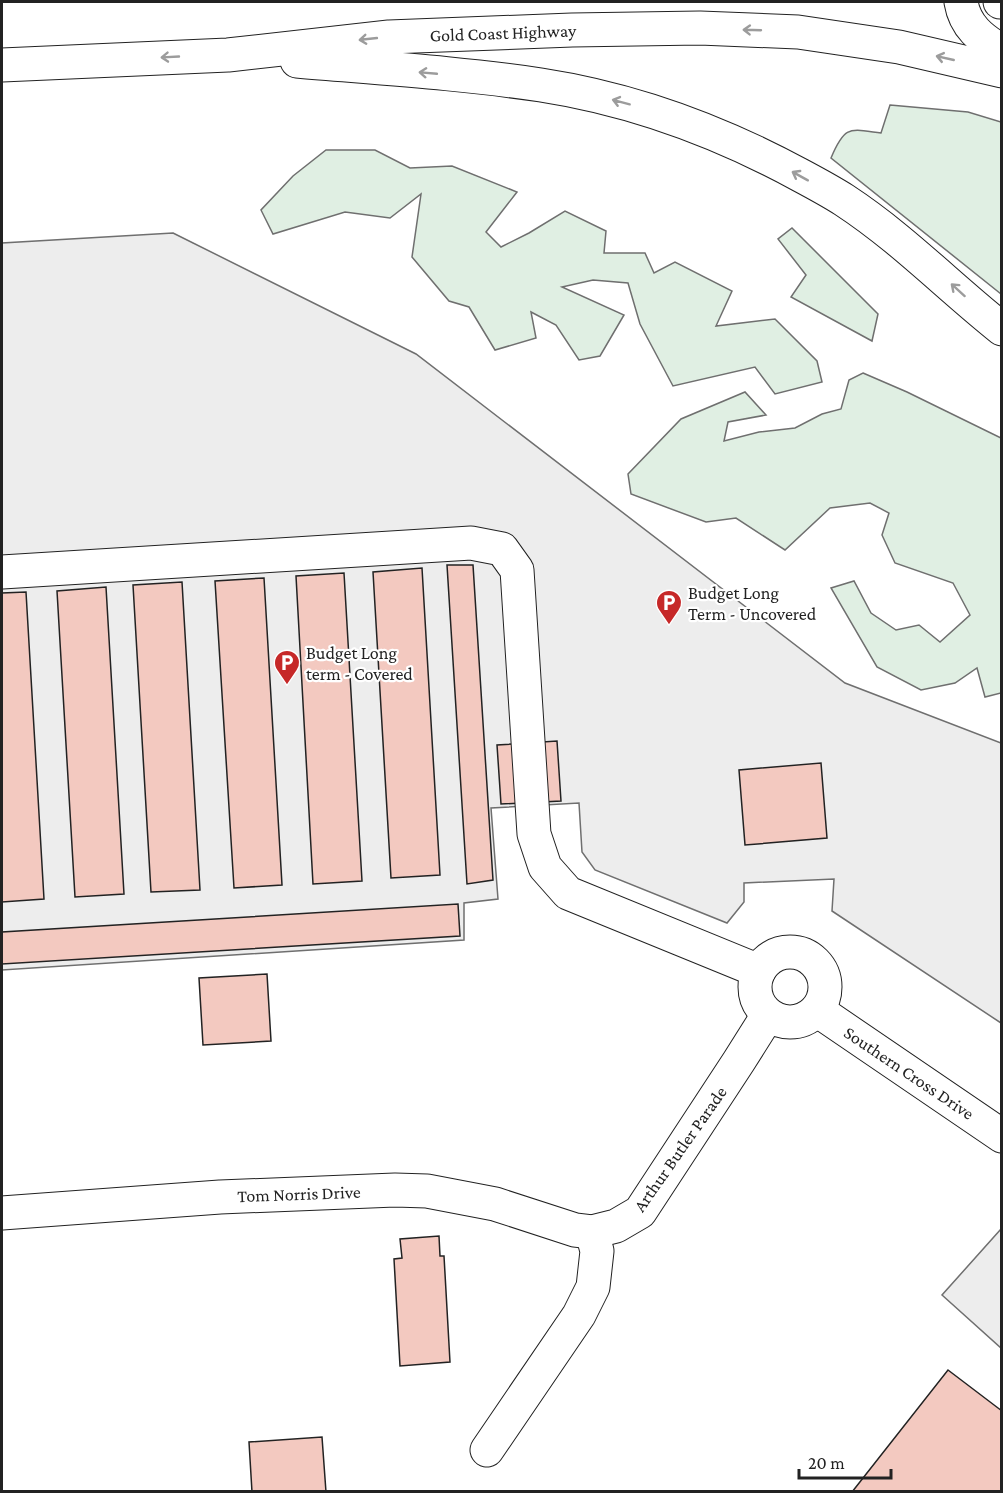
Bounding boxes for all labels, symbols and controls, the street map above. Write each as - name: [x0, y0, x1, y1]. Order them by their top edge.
- street label: Gold Coast Highway: [429, 20, 577, 46]
- one-way arrow: [742, 25, 762, 36]
- one-way arrow: [359, 34, 379, 45]
- one-way arrow: [935, 51, 954, 63]
- one-way arrow: [161, 52, 181, 63]
- one-way arrow: [419, 67, 439, 78]
- one-way arrow: [611, 96, 630, 108]
- one-way arrow: [792, 170, 810, 181]
- one-way arrow: [950, 283, 965, 297]
- place label: Budget Long Term - Uncovered: [688, 583, 817, 624]
- parking icon: Budget Long Term - Uncovered: [654, 588, 684, 626]
- place label: Budget Long term - Covered: [306, 643, 413, 684]
- parking icon: Budget Long term - Covered: [272, 648, 302, 686]
- street label: Southern Cross Drive: [840, 1022, 978, 1124]
- street label: Arthur Butler Parade: [629, 1082, 731, 1215]
- street label: Tom Norris Drive: [237, 1182, 361, 1206]
- scale bar: [799, 1442, 890, 1480]
- text: 20 m: [808, 1453, 845, 1473]

